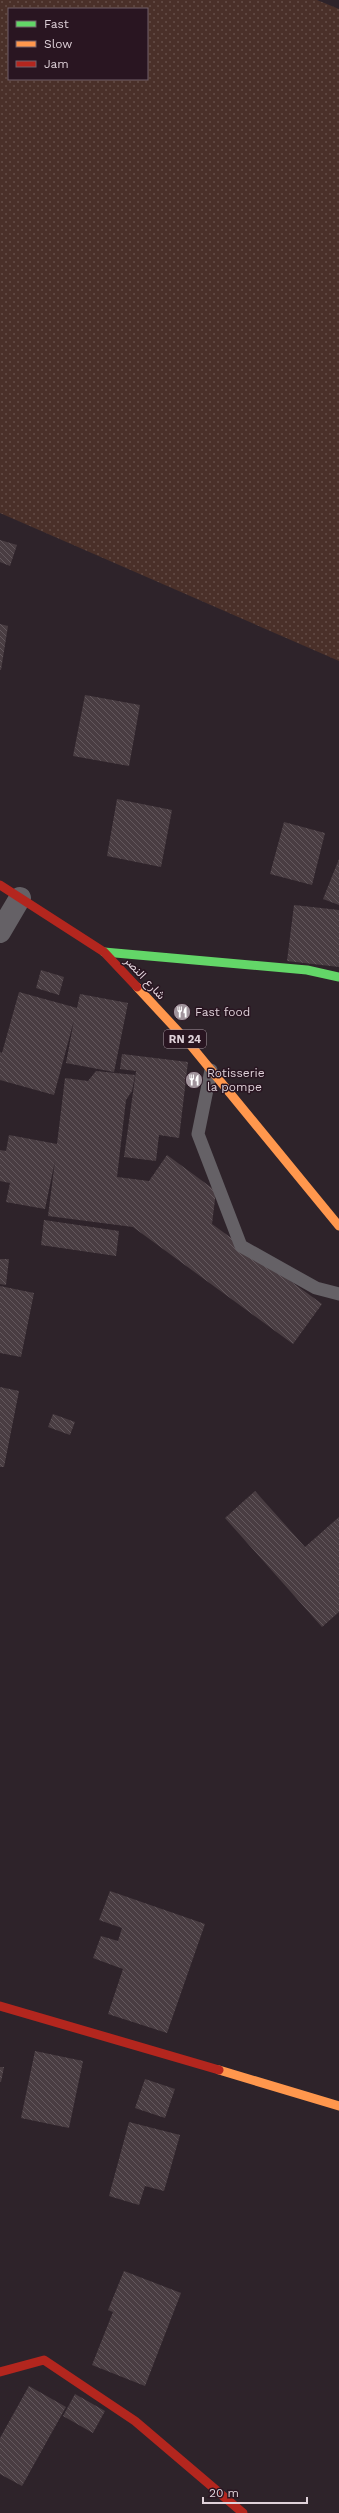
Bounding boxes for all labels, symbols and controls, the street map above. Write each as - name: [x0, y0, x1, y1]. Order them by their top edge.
- legend: [8, 8, 148, 80]
- text: Fast: [44, 17, 69, 31]
- text: Slow: [44, 37, 72, 51]
- text: Jam: [44, 57, 69, 71]
- street label: شارع النصر: [120, 953, 168, 1004]
- restaurant icon: Fast food: [172, 1002, 192, 1022]
- place label: Fast food: [195, 1005, 250, 1019]
- road number: RN 24: [164, 1030, 206, 1048]
- place label: Rotisserie la pompe: [207, 1066, 265, 1094]
- restaurant icon: Rotisserie la pompe: [184, 1070, 204, 1090]
- scale bar: [203, 2479, 307, 2505]
- text: 20 m: [209, 2486, 239, 2500]

